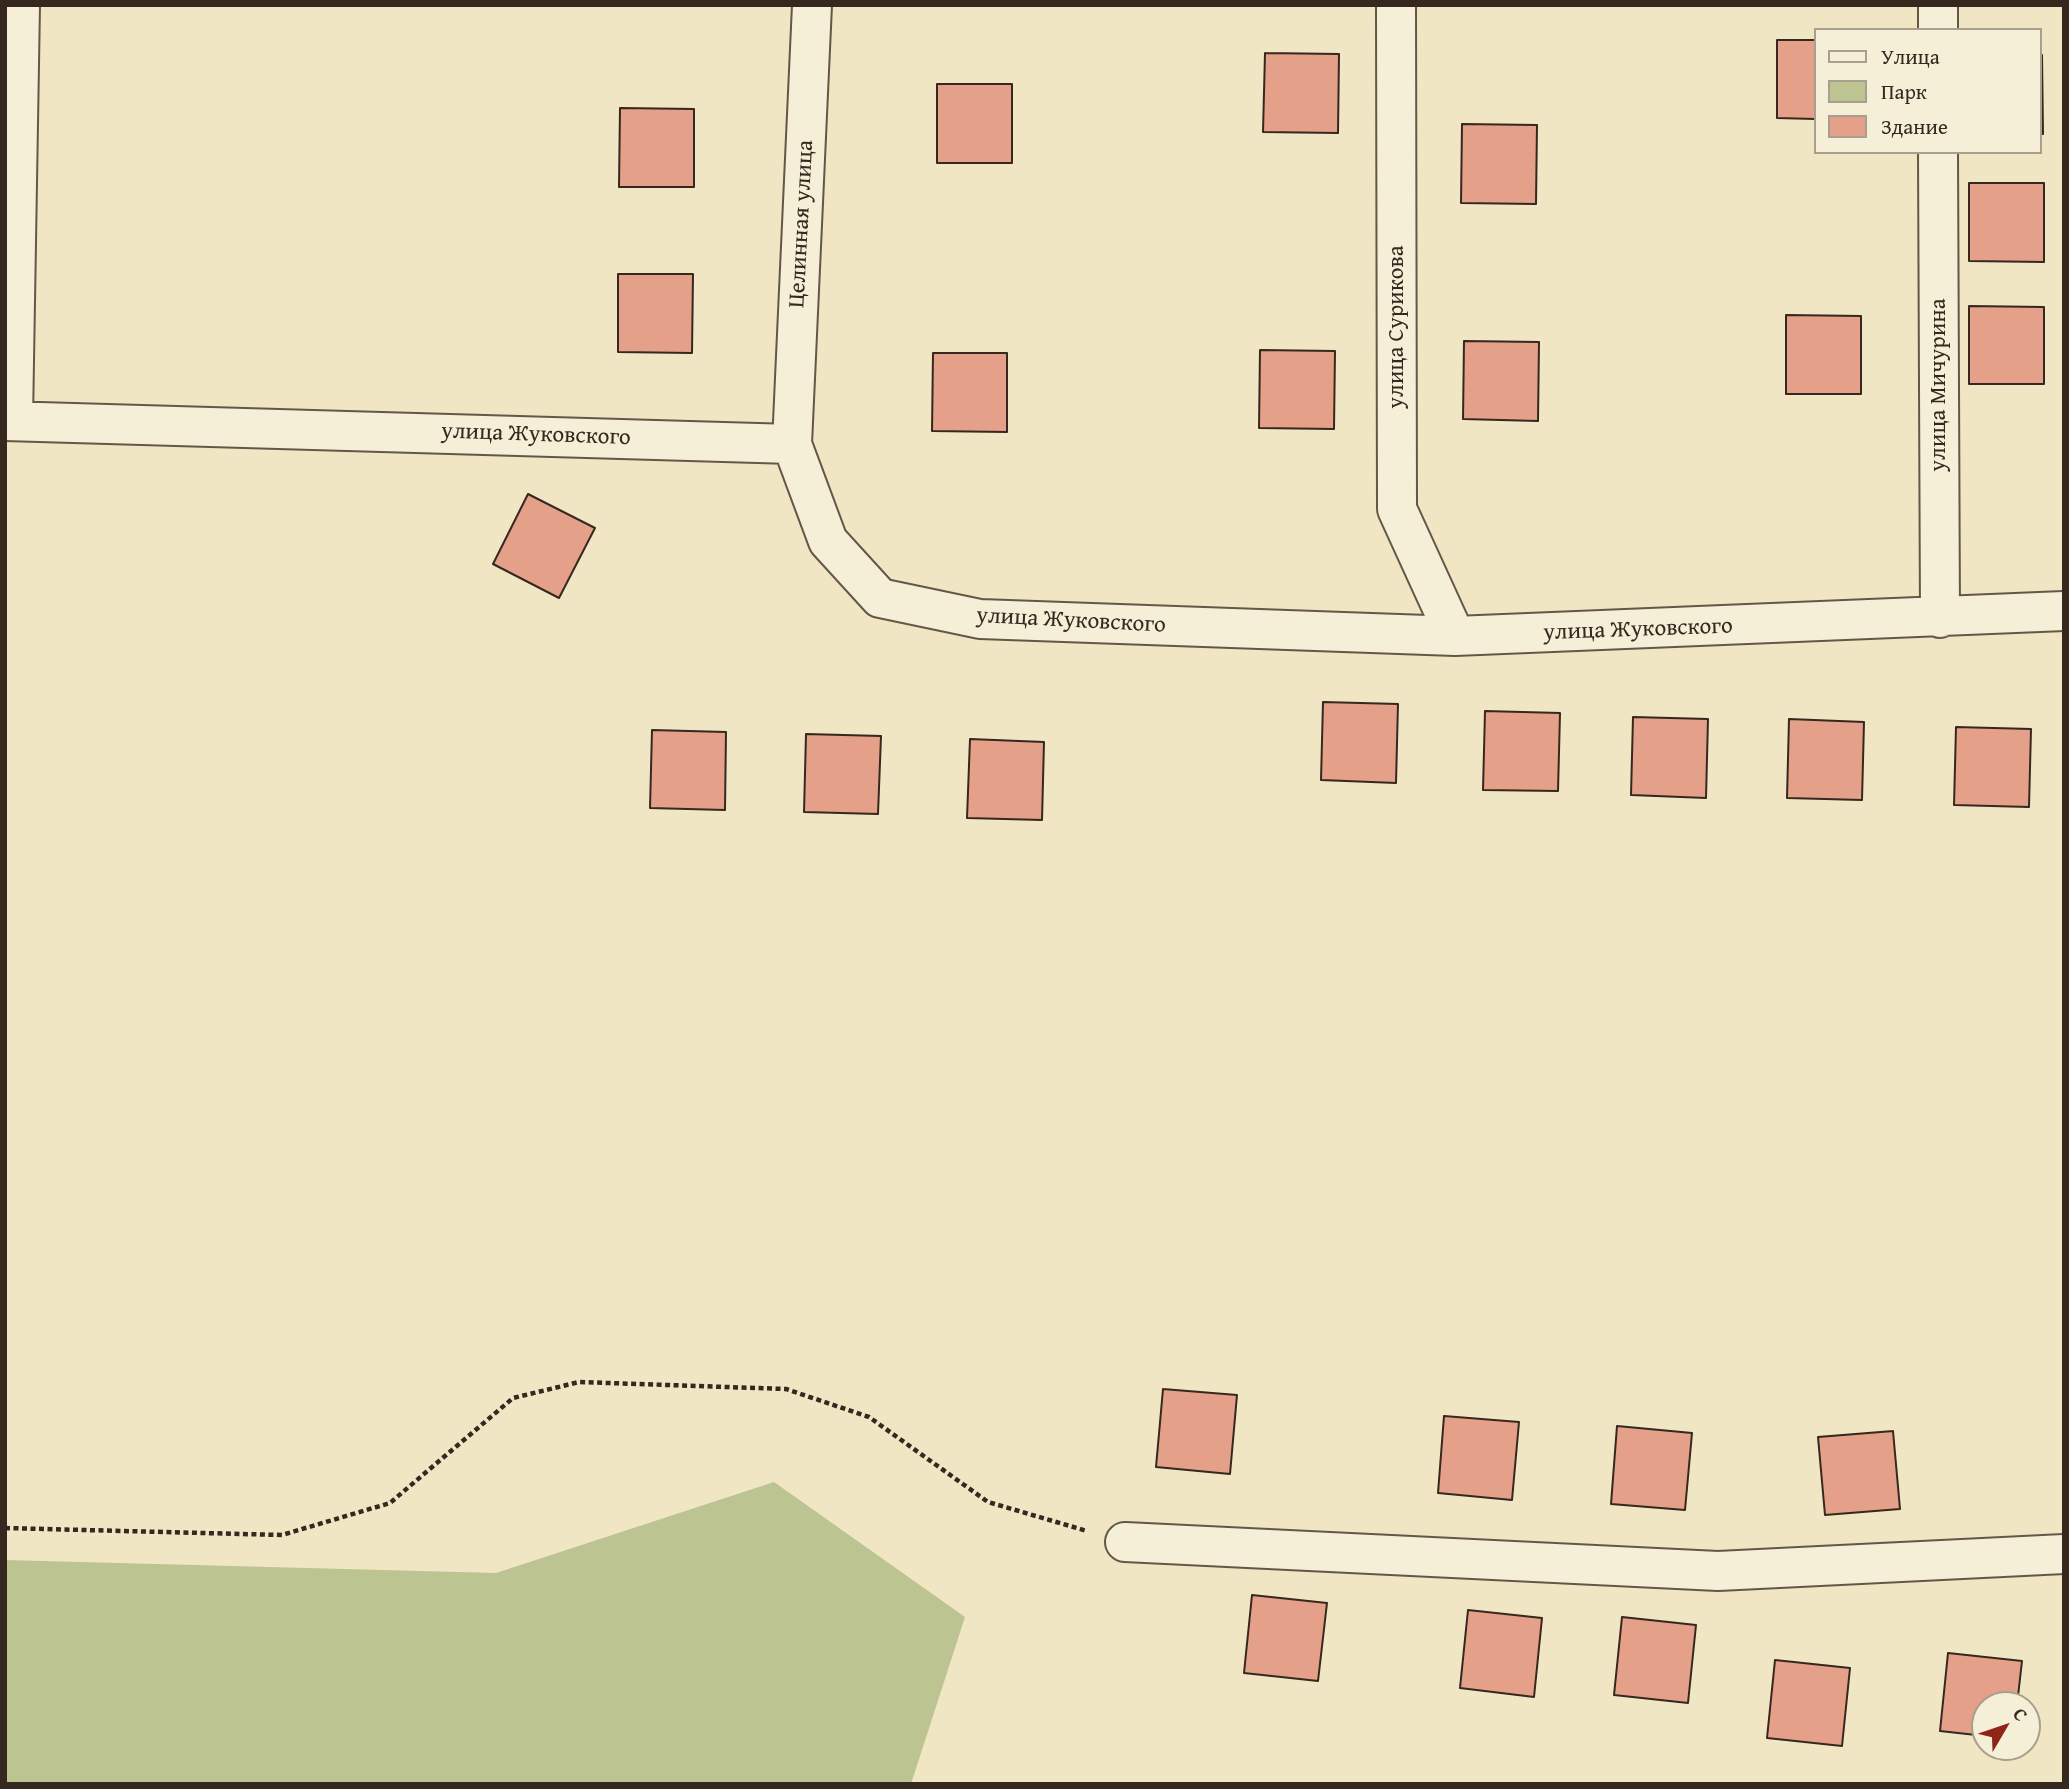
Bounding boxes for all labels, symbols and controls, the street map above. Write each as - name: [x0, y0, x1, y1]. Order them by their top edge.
- legend: [1814, 28, 2041, 154]
- text: Улица: [1881, 41, 1940, 72]
- text: Парк: [1881, 76, 1927, 107]
- text: Здание: [1881, 111, 1948, 142]
- street label: Целинная улица: [784, 139, 820, 309]
- street label: улица Сурикова: [1383, 245, 1411, 409]
- street label: улица Мичурина: [1925, 298, 1953, 472]
- street label: улица Жуковского: [441, 418, 631, 452]
- street label: улица Жуковского: [976, 602, 1166, 640]
- street label: улица Жуковского: [1543, 613, 1733, 647]
- north arrow: [1971, 1691, 2041, 1761]
- text: С: [2007, 1701, 2035, 1727]

